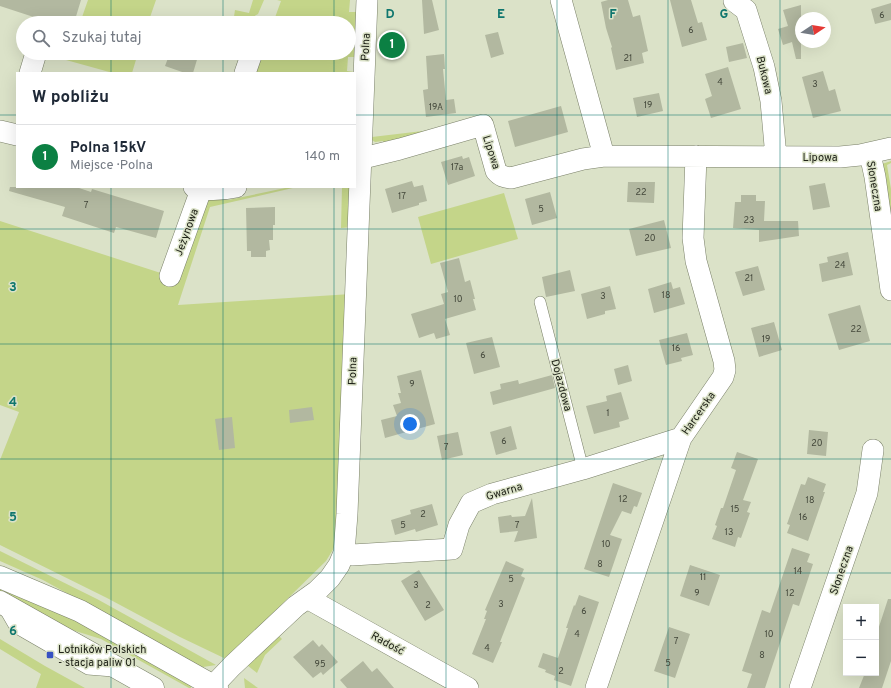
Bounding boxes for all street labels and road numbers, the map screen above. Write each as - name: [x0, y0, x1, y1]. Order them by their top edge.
- street label: Polna: [358, 32, 374, 61]
- street label: Bukowa: [753, 55, 776, 96]
- street label: Lipowa: [479, 134, 503, 171]
- street label: Lipowa: [803, 151, 838, 165]
- street label: Słoneczna: [863, 160, 885, 213]
- street label: Jeżynowa: [172, 207, 202, 258]
- street label: Polna: [346, 357, 360, 385]
- street label: Dojazdowa: [547, 358, 575, 413]
- street label: Harcerska: [679, 389, 719, 438]
- street label: Gwarna: [484, 480, 524, 504]
- street label: Słoneczna: [827, 544, 857, 597]
- street label: Radość: [368, 629, 407, 659]

